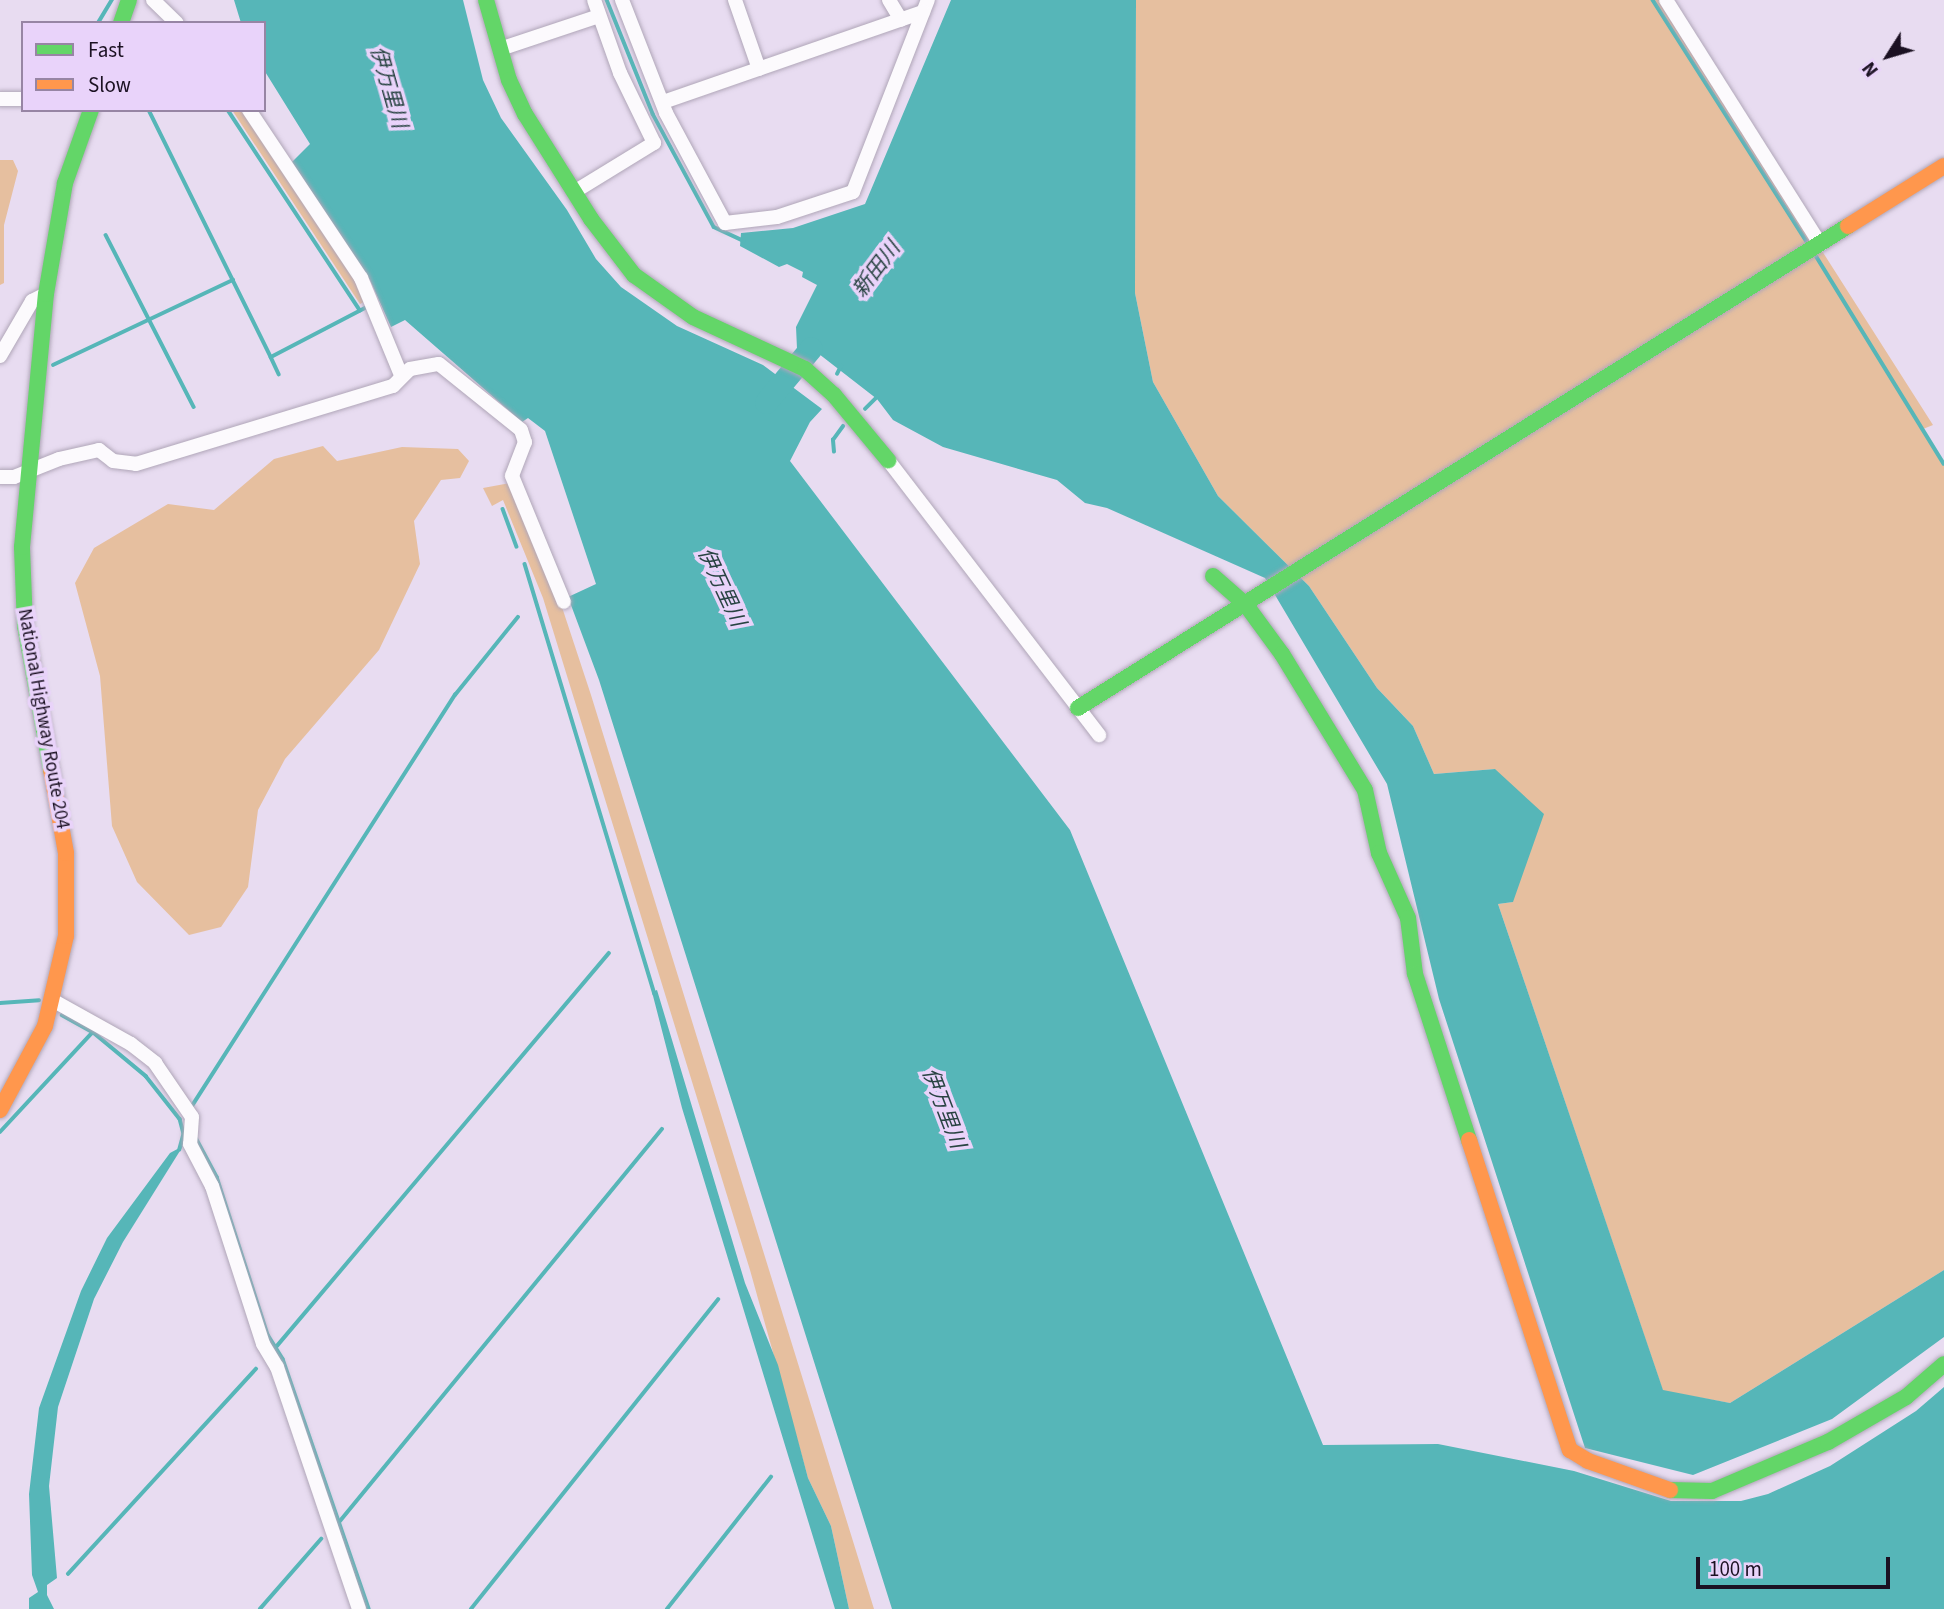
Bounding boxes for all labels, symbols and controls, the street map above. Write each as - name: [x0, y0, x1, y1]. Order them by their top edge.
- legend: [21, 21, 266, 112]
- north arrow: [1853, 21, 1923, 91]
- text: Fast: [88, 35, 124, 65]
- water label: 伊万里川: [365, 43, 413, 131]
- text: N: [1856, 56, 1885, 82]
- text: Slow: [88, 70, 131, 100]
- water label: 新田川: [847, 236, 905, 302]
- water label: 伊万里川: [693, 544, 751, 630]
- street label: National Highway Route 204: [12, 607, 74, 831]
- water label: 伊万里川: [917, 1064, 971, 1152]
- scale bar: [1699, 1542, 1893, 1586]
- text: 100 m: [1709, 1554, 1762, 1584]

